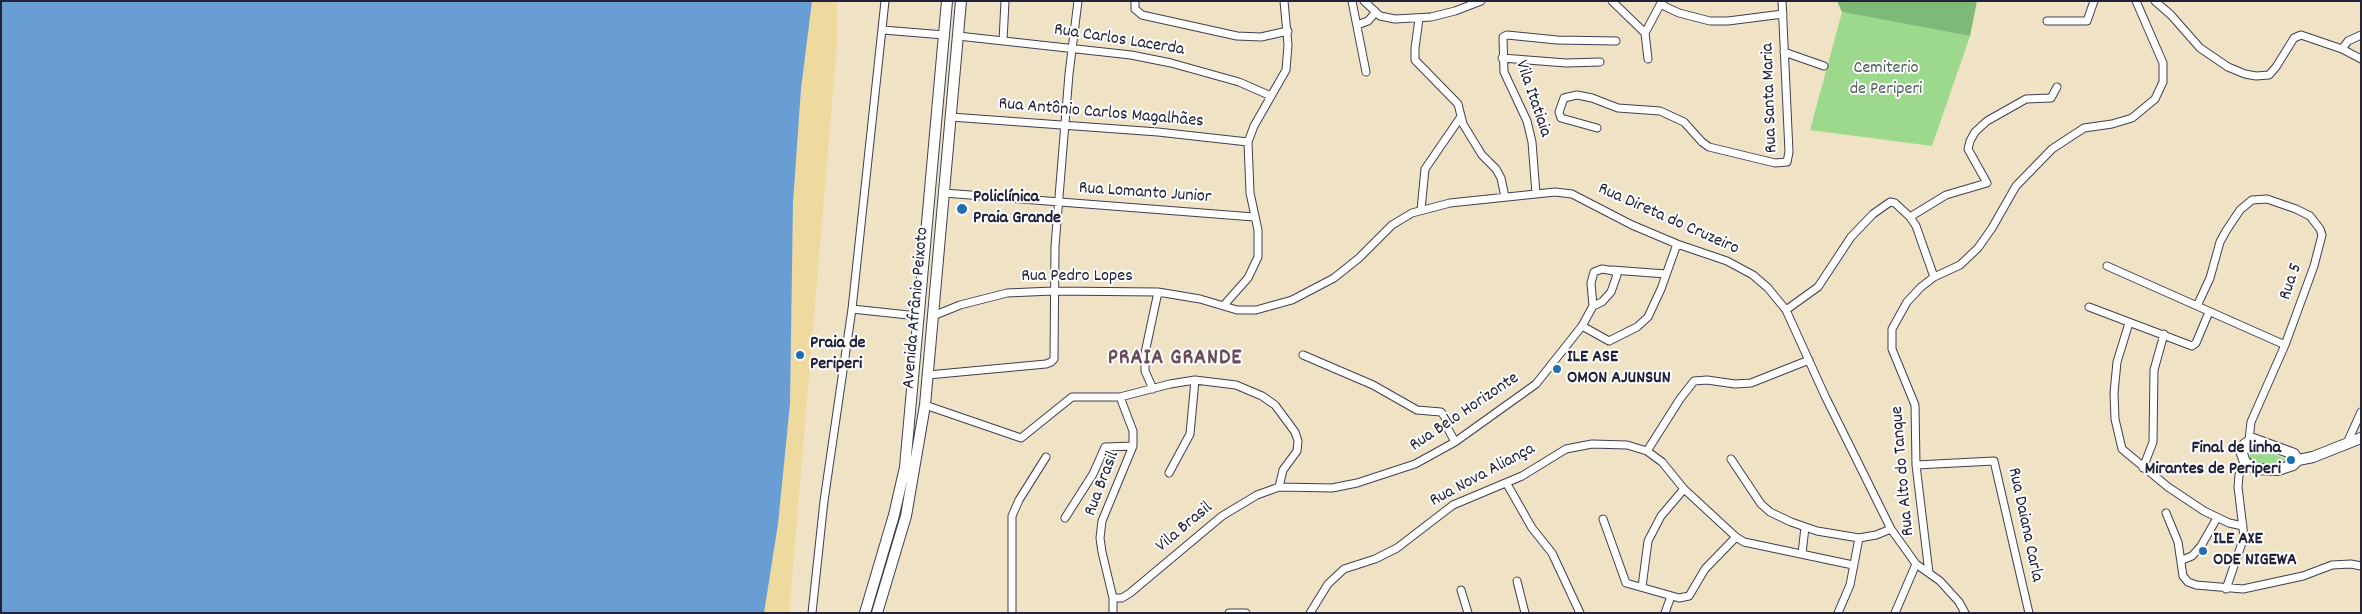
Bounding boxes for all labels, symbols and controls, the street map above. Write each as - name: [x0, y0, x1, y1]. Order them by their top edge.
- street label: Rua Carlos Lacerda: [1052, 20, 1186, 62]
- street label: Rua Santa Maria: [1758, 42, 1784, 154]
- street label: Vila Itatiaia: [1509, 58, 1555, 140]
- park label: Cemiterio de Periperi: [1850, 59, 1922, 102]
- street label: Rua Antônio Carlos Magalhães: [997, 94, 1205, 134]
- street label: Rua Lomanto Junior: [1078, 179, 1212, 209]
- street label: Rua Direta do Cruzeiro: [1594, 179, 1742, 261]
- place label: Policlínica Praia Grande: [973, 188, 1061, 230]
- marker: Policlínica Praia Grande: [955, 202, 969, 216]
- street label: Avenida Afrânio Peixoto: [899, 226, 935, 390]
- street label: Rua 5: [2276, 261, 2308, 303]
- street label: Rua Pedro Lopes: [1021, 267, 1133, 289]
- place label: Praia de Periperi: [810, 334, 866, 376]
- district label: PRAIA GRANDE: [1106, 347, 1244, 373]
- place label: ILE ASE OMON AJUNSUN: [1567, 348, 1671, 390]
- marker: Praia de Periperi: [794, 349, 806, 361]
- marker: ILE ASE OMON AJUNSUN: [1551, 363, 1563, 375]
- street label: Rua Belo Horizonte: [1406, 369, 1524, 457]
- street label: Rua Alto do Tanque: [1888, 405, 1920, 537]
- street label: Rua Nova Aliança: [1427, 439, 1539, 513]
- place label: Final de linha Mirantes de Periperi: [2145, 439, 2281, 482]
- street label: Rua Brasil: [1081, 448, 1125, 520]
- marker: Final de linha Mirantes de Periperi: [2285, 454, 2297, 466]
- street label: Rua Daiana Carla: [2001, 466, 2047, 584]
- street label: Vila Brasil: [1152, 498, 1218, 558]
- place label: ILE AXE ODE NIGEWA: [2213, 530, 2297, 572]
- marker: ILE AXE ODE NIGEWA: [2197, 545, 2209, 557]

